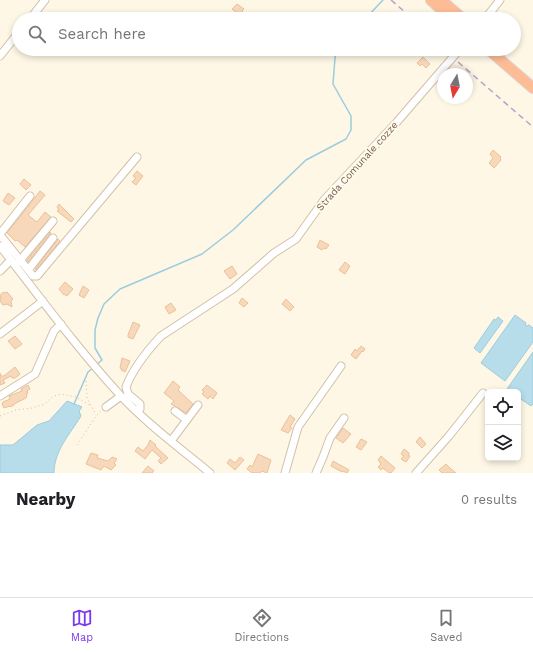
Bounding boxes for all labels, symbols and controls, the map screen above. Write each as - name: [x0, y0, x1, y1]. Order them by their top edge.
- search box: [12, 12, 521, 56]
- icon: search: [26, 23, 48, 45]
- text: Search here: [58, 25, 146, 43]
- north arrow: [437, 68, 473, 104]
- street label: Strada Comunale cozze: [314, 119, 400, 213]
- map controls: [485, 389, 521, 461]
- button: locate: [485, 389, 521, 425]
- button: layers: [485, 425, 521, 461]
- text: Nearby: [16, 489, 75, 509]
- text: 0 results: [461, 492, 517, 507]
- tab: Map: [71, 607, 93, 644]
- tab: Directions: [235, 607, 289, 644]
- tab: Saved: [430, 607, 462, 644]

